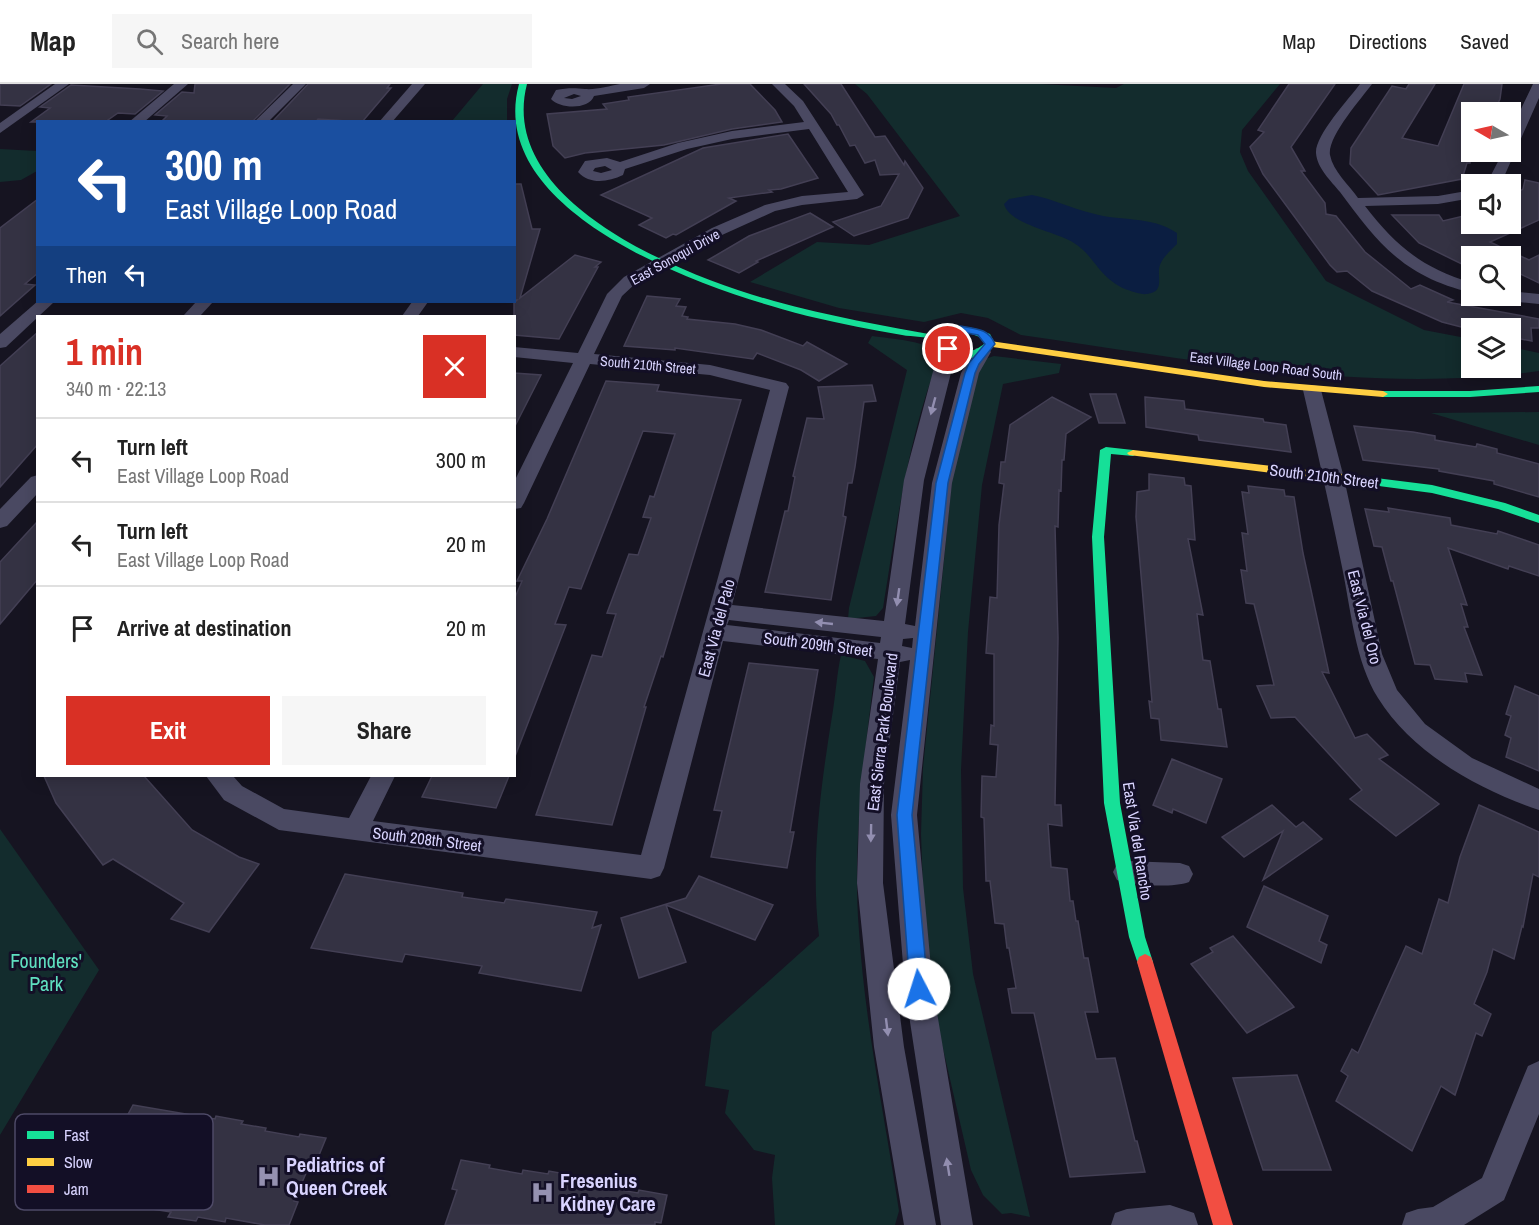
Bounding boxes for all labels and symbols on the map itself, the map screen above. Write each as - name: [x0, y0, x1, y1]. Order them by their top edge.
- north arrow: [1461, 102, 1521, 162]
- street label: East Sonoqui Drive: [627, 225, 723, 289]
- pin: [922, 323, 973, 374]
- street label: East Village Loop Road South: [1189, 348, 1343, 384]
- street label: South 210th Street: [600, 352, 696, 378]
- one-way arrow: [928, 397, 937, 415]
- street label: South 210th Street: [1268, 458, 1380, 494]
- street label: East Via del Oro: [1343, 568, 1387, 666]
- street label: East Via del Palo: [692, 577, 740, 679]
- one-way arrow: [893, 588, 903, 607]
- one-way arrow: [814, 618, 833, 628]
- street label: South 209th Street: [762, 626, 874, 662]
- street label: East Sierra Park Boulevard: [861, 652, 903, 812]
- street label: East Via del Rancho: [1118, 780, 1158, 902]
- street label: South 208th Street: [371, 821, 483, 857]
- one-way arrow: [867, 823, 876, 842]
- park label: Founders' Park: [10, 947, 82, 997]
- position arrow: [887, 957, 951, 1021]
- one-way arrow: [882, 1017, 892, 1036]
- legend: [15, 1114, 213, 1210]
- text: Fast: [64, 1124, 89, 1146]
- text: Slow: [64, 1151, 93, 1173]
- place label: Pediatrics of Queen Creek: [286, 1151, 388, 1201]
- one-way arrow: [943, 1158, 952, 1177]
- hospital icon: Pediatrics of Queen Creek: [255, 1163, 281, 1189]
- place label: Fresenius Kidney Care: [560, 1167, 656, 1217]
- text: Jam: [64, 1178, 89, 1200]
- hospital icon: Fresenius Kidney Care: [529, 1179, 555, 1205]

